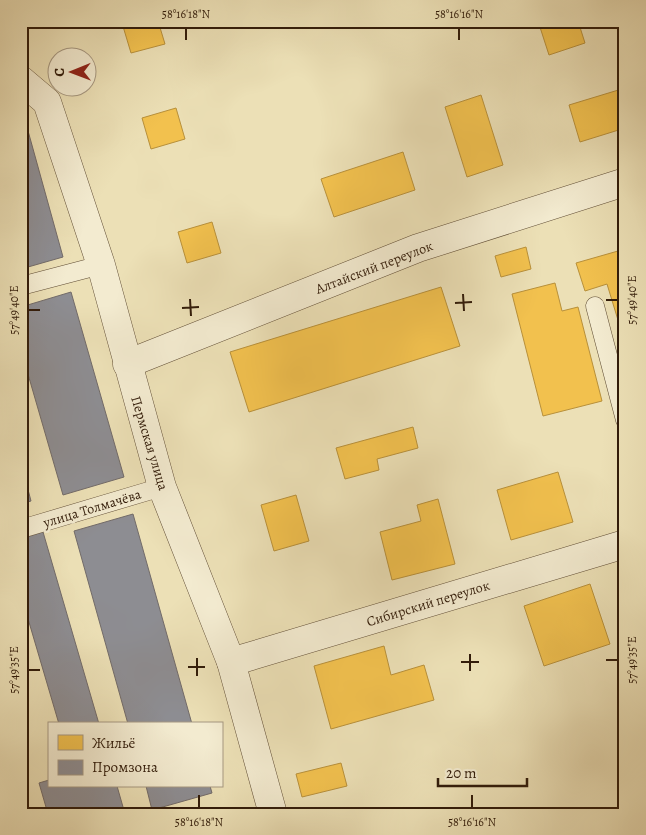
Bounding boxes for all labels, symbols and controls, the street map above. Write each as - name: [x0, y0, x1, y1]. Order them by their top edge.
- text: 58°16'18"N: [162, 6, 211, 22]
- text: 58°16'16"N: [435, 6, 483, 22]
- north arrow: [48, 48, 98, 98]
- text: С: [50, 67, 69, 77]
- street label: Алтайский переулок: [312, 236, 436, 299]
- text: 57°49'40"E: [624, 275, 640, 325]
- text: 57°49'40"E: [6, 285, 22, 335]
- street label: Пермская улица: [126, 394, 173, 493]
- street label: улица Толмачёва: [40, 484, 144, 533]
- street label: Сибирский переулок: [364, 576, 492, 631]
- text: 57°49'35"E: [624, 636, 640, 684]
- text: 57°49'35"E: [6, 646, 22, 694]
- legend: [48, 722, 222, 788]
- text: Жильё: [92, 733, 135, 753]
- scale bar: [438, 755, 527, 787]
- text: Промзона: [92, 757, 158, 777]
- text: 20 m: [446, 763, 477, 783]
- text: 58°16'18"N: [175, 814, 224, 830]
- text: 58°16'16"N: [448, 814, 496, 830]

